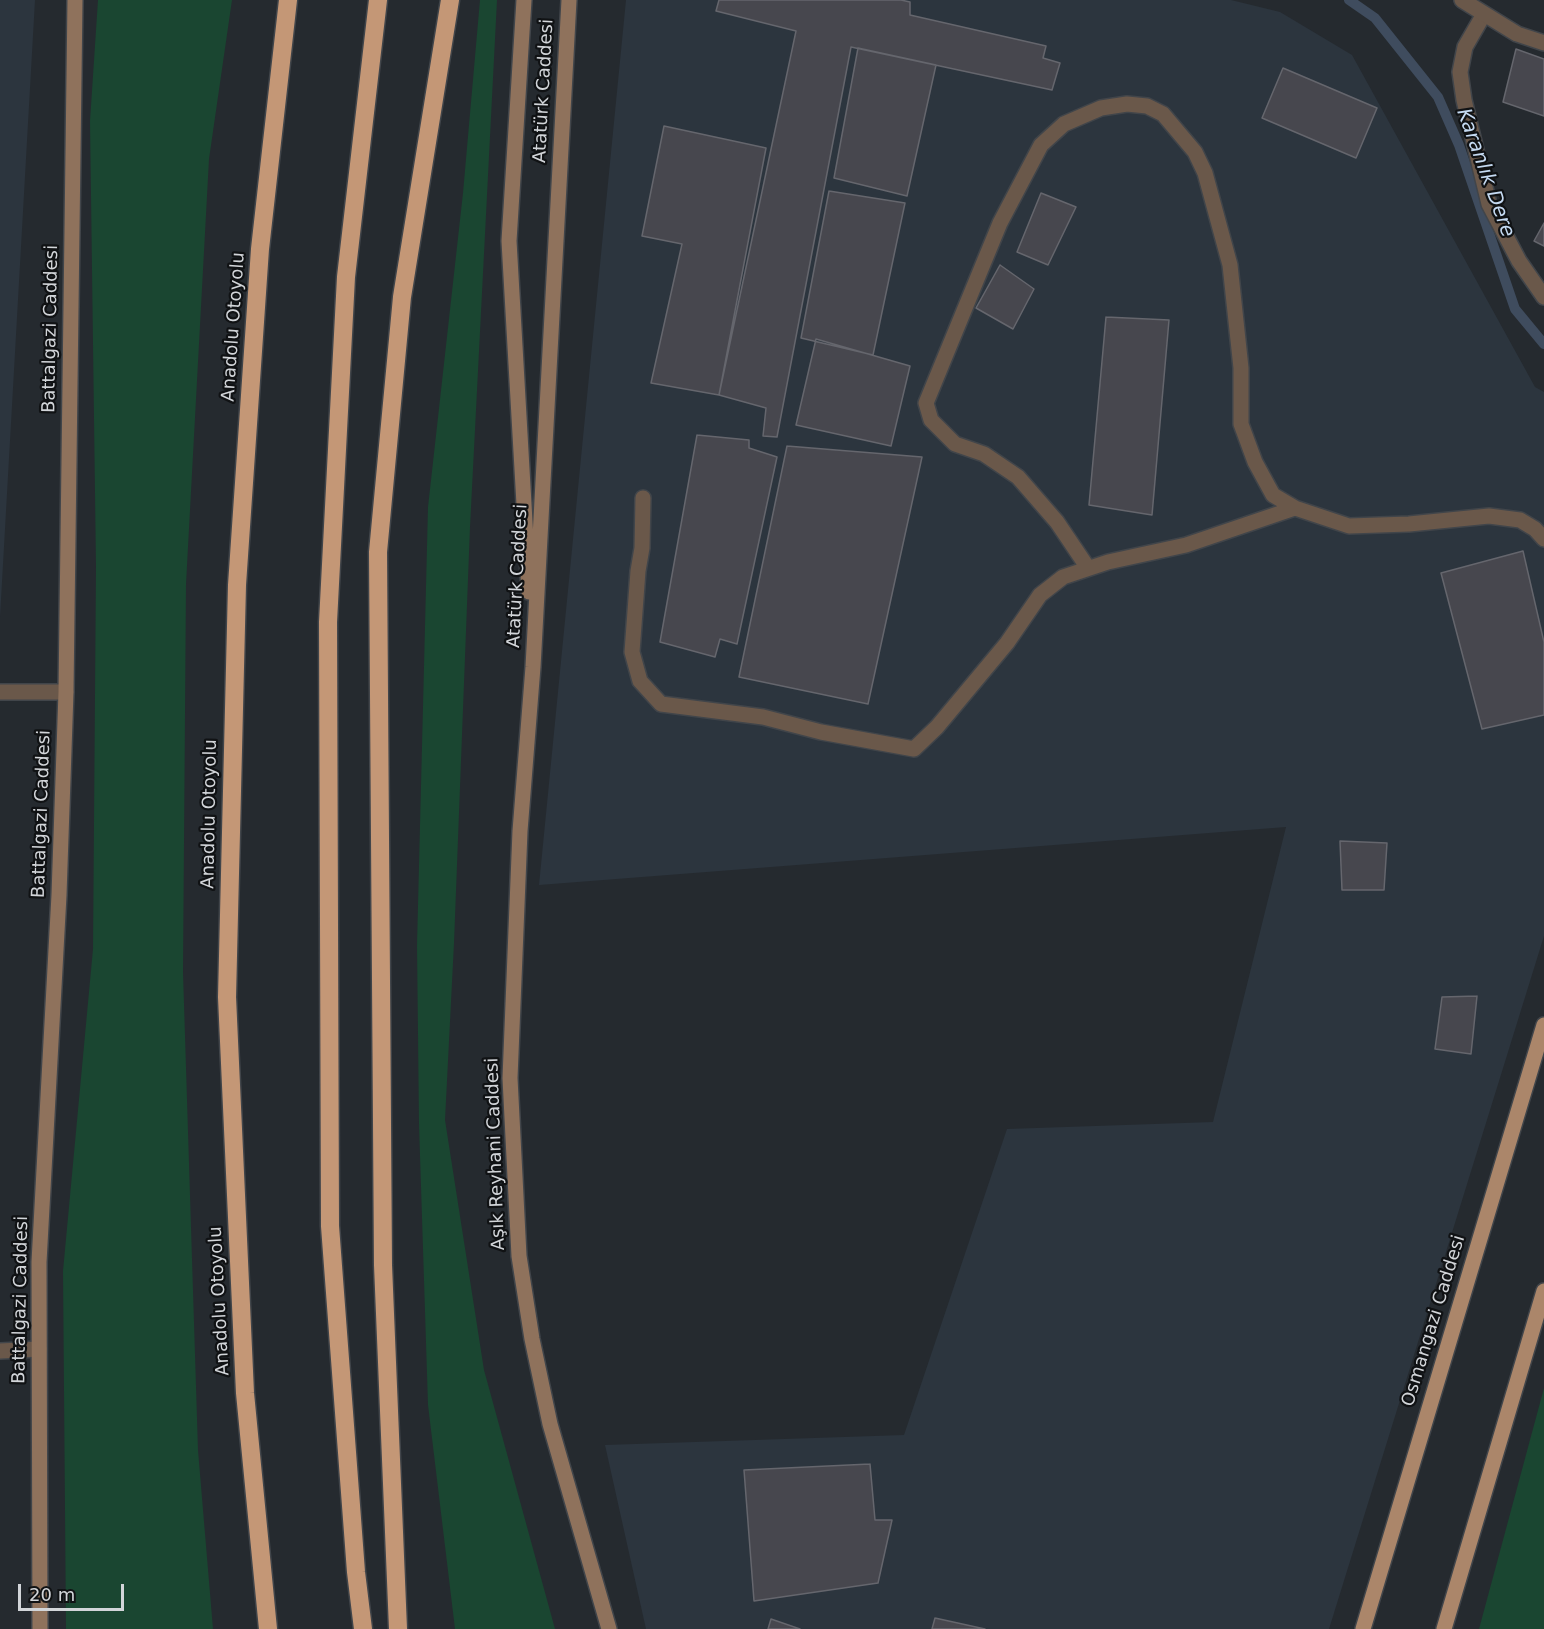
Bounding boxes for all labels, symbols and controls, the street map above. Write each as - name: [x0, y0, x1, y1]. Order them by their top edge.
- street label: Atatürk Caddesi: [529, 19, 559, 163]
- water label: Karanlık Dere: [1451, 105, 1519, 241]
- street label: Battalgazi Caddesi: [39, 245, 63, 413]
- street label: Anadolu Otoyolu: [218, 252, 250, 402]
- street label: Atatürk Caddesi: [503, 504, 533, 648]
- street label: Battalgazi Caddesi: [28, 730, 56, 898]
- street label: Anadolu Otoyolu: [198, 739, 222, 889]
- street label: Aşık Reyhani Caddesi: [482, 1057, 510, 1251]
- street label: Battalgazi Caddesi: [9, 1216, 33, 1384]
- street label: Anadolu Otoyolu: [205, 1226, 235, 1376]
- street label: Osmangazi Caddesi: [1398, 1233, 1470, 1409]
- scale bar: [21, 1572, 128, 1610]
- text: 20 m: [29, 1584, 75, 1605]

